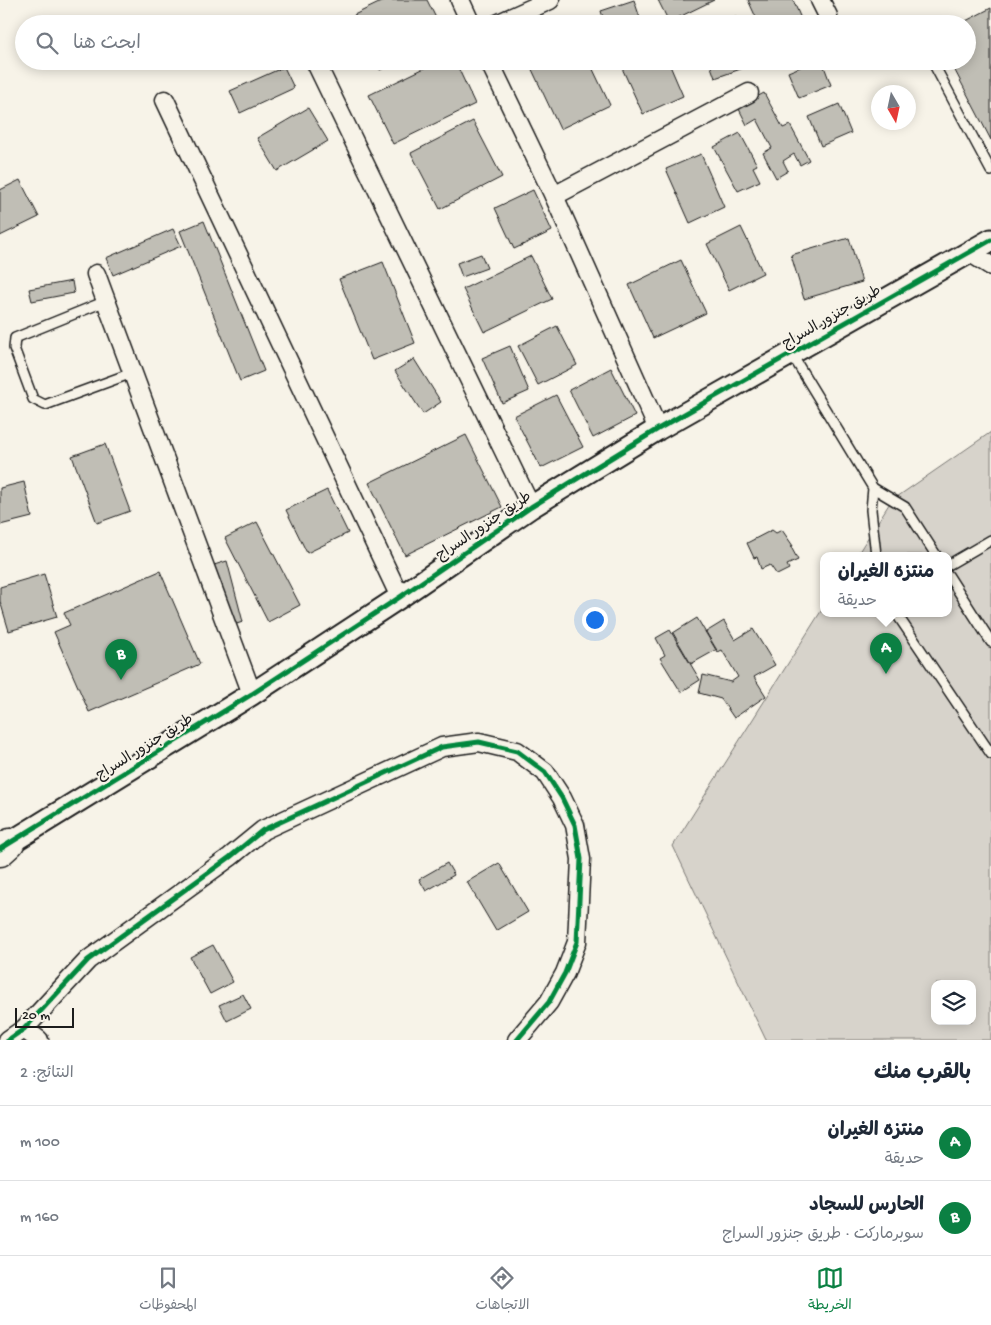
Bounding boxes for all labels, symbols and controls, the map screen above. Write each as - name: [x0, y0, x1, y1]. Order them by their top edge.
- search box: [15, 15, 976, 70]
- icon: search: [33, 29, 61, 57]
- text: ابحث هنا: [73, 33, 141, 56]
- north arrow: [871, 85, 916, 130]
- street label: طريق جنزور السراج: [779, 282, 885, 353]
- street label: طريق جنزور السراج: [433, 488, 535, 565]
- popup: [820, 552, 952, 617]
- text: منتزه الغيران: [838, 562, 934, 585]
- text: حديقة: [838, 593, 877, 612]
- your location: [582, 607, 608, 633]
- pin: A: [870, 633, 902, 674]
- pin: B: [105, 639, 137, 680]
- street label: طريق جنزور السراج: [93, 711, 197, 785]
- map controls: [931, 980, 976, 1025]
- button: layers: [931, 980, 976, 1025]
- scale bar: [15, 1005, 74, 1028]
- text: 20 m: [22, 1008, 50, 1025]
- text: بالقرب منك: [874, 1062, 971, 1087]
- text: النتائج: 2: [20, 1065, 74, 1084]
- text: منتزه الغيران: [827, 1120, 924, 1143]
- text: 100 m: [20, 1134, 60, 1153]
- text: A: [950, 1134, 960, 1153]
- text: حديقة: [885, 1151, 924, 1170]
- text: الحارس للسجاد: [809, 1195, 924, 1218]
- text: 160 m: [20, 1209, 59, 1228]
- text: B: [951, 1209, 959, 1228]
- text: سوبرماركت · طريق جنزور السراج: [722, 1226, 924, 1245]
- tab: المحفوظات: [139, 1264, 197, 1317]
- tab: الاتجاهات: [475, 1264, 530, 1317]
- tab: الخريطة: [808, 1264, 852, 1317]

